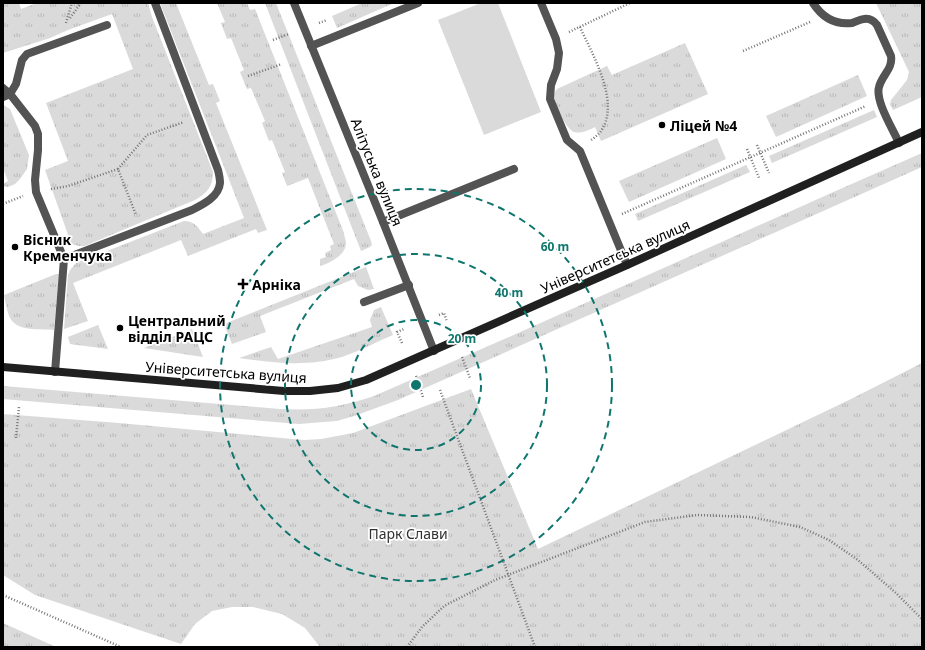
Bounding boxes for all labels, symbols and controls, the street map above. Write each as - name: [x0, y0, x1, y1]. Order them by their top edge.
- street label: Алітуська вулиця: [347, 115, 407, 229]
- place label: Ліцей №4: [670, 116, 737, 135]
- marker: Ліцей №4: [657, 120, 667, 130]
- street label: Університетська вулиця: [537, 214, 693, 298]
- place label: Вісник Кременчука: [23, 230, 112, 265]
- text: 60 m: [541, 238, 569, 255]
- marker: Вісник Кременчука: [10, 242, 20, 252]
- place label: Арніка: [252, 275, 301, 294]
- marker: Арніка: [237, 278, 249, 290]
- text: 40 m: [495, 284, 523, 301]
- place label: Центральний відділ РАЦС: [128, 311, 226, 346]
- marker: Центральний відділ РАЦС: [115, 323, 125, 333]
- text: 20 m: [448, 330, 476, 347]
- street label: Університетська вулиця: [145, 357, 307, 387]
- centre of rings: [409, 378, 423, 392]
- park label: Парк Слави: [368, 524, 448, 543]

